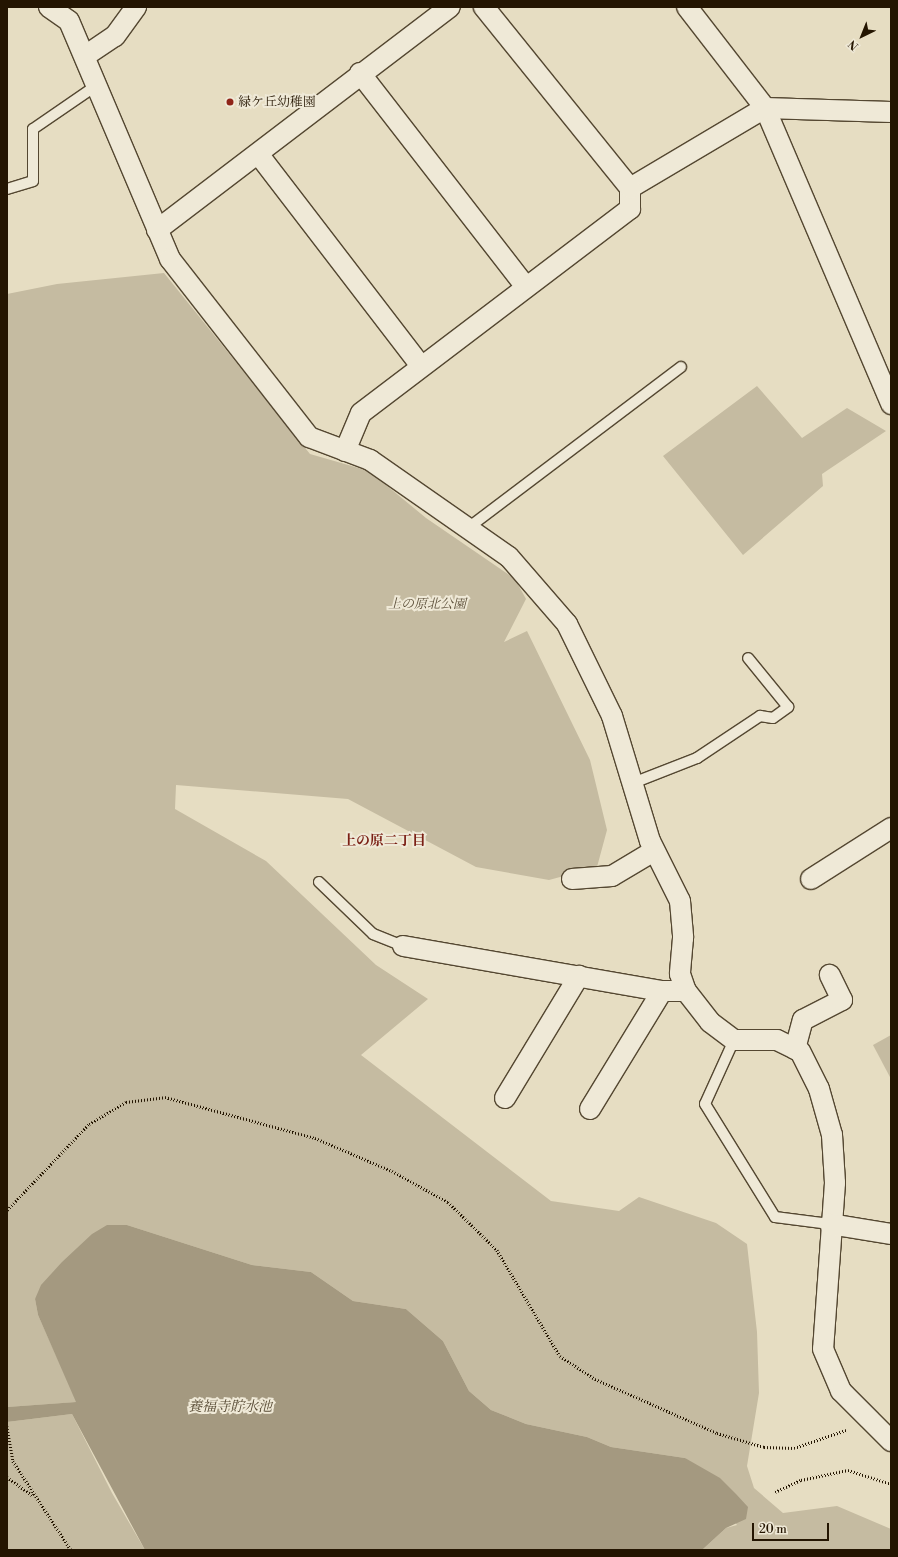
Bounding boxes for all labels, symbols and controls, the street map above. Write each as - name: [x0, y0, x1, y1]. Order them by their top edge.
- north arrow: [842, 16, 882, 56]
- text: N: [846, 37, 862, 53]
- place label: 緑ケ丘幼稚園: [238, 94, 316, 110]
- marker: 緑ケ丘幼稚園: [225, 97, 235, 107]
- park label: 上の原北公園: [388, 596, 466, 612]
- district label: 上の原二丁目: [342, 833, 426, 849]
- water label: 養福寺貯水池: [188, 1399, 272, 1415]
- scale bar: [754, 1515, 831, 1541]
- text: 20 m: [759, 1522, 787, 1537]

